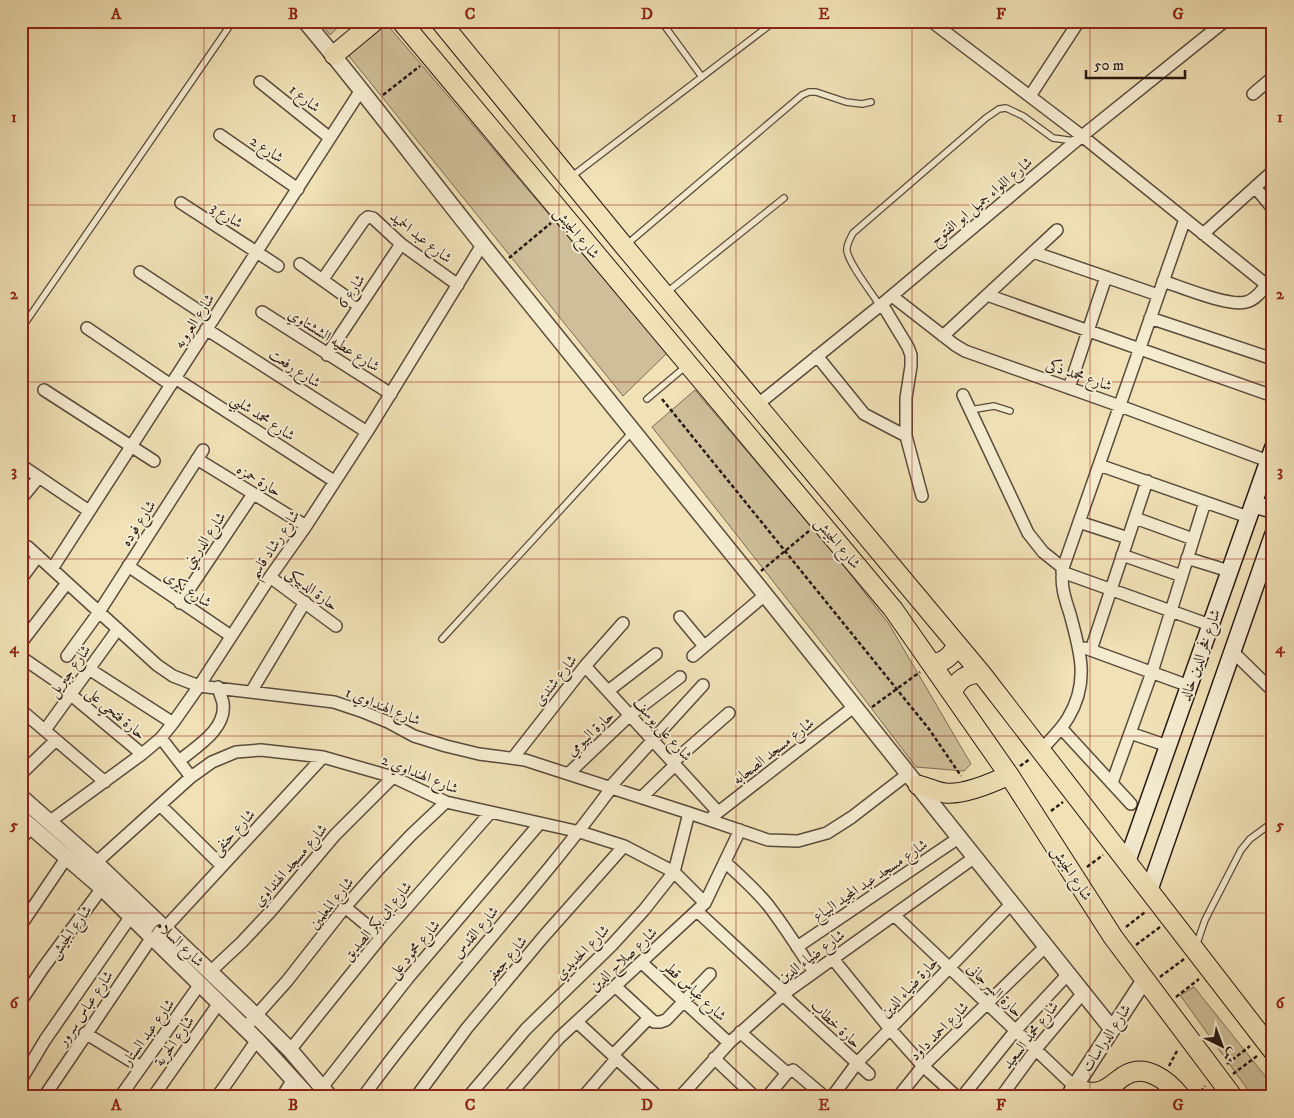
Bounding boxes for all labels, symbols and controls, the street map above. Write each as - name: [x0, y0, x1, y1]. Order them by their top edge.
- text: A: [110, 4, 122, 24]
- text: B: [288, 4, 298, 24]
- text: C: [465, 4, 475, 24]
- text: D: [641, 4, 653, 24]
- text: E: [818, 4, 830, 24]
- text: F: [996, 4, 1006, 24]
- text: G: [1172, 4, 1184, 24]
- scale bar: [1086, 48, 1185, 80]
- text: 50 m: [1094, 56, 1124, 75]
- street label: شارع 1: [283, 80, 324, 119]
- text: 1: [11, 107, 17, 127]
- text: 1: [1277, 107, 1283, 127]
- street label: شارع 2: [245, 131, 287, 170]
- street label: شارع اللواء جميل ابو الفتوح: [926, 153, 1038, 252]
- street label: شارع 3: [205, 198, 247, 235]
- street label: شارع الجيش: [547, 204, 604, 265]
- street label: شارع عبد الحميد: [384, 207, 456, 270]
- street label: شارع 6: [333, 271, 372, 314]
- text: 2: [10, 284, 19, 304]
- text: 2: [1276, 284, 1285, 304]
- street label: شارع العروبه: [170, 290, 222, 354]
- street label: شارع عطيه الششتاوي: [283, 305, 383, 379]
- street label: شارع رفعت: [263, 345, 324, 395]
- street label: شارع محمد ذكى: [1042, 354, 1115, 399]
- street label: شارع محمد شلبي: [225, 390, 298, 449]
- street label: حارة حمزه: [233, 460, 285, 501]
- text: 3: [11, 461, 17, 481]
- text: 3: [1277, 461, 1283, 481]
- street label: شارع فوده: [117, 497, 163, 552]
- street label: شارع رشاد قاسم: [245, 506, 308, 585]
- street label: شارع الدريني: [179, 508, 234, 575]
- street label: شارع الجيش: [808, 514, 865, 575]
- street label: حارة الدبيكى: [281, 564, 342, 616]
- street label: شارع بكرى: [159, 567, 215, 615]
- street label: شارع فخر الدين خالد: [1176, 607, 1228, 705]
- text: 4: [8, 638, 19, 658]
- text: 4: [1274, 638, 1285, 658]
- street label: شارع جبريل: [44, 641, 97, 703]
- street label: شارع شندى: [529, 651, 584, 712]
- street label: حارة فتحي على: [79, 683, 149, 747]
- street label: شارع الهنداوي 1: [341, 683, 423, 733]
- street label: شارع على يوسف: [627, 693, 696, 767]
- street label: حارة البيومي: [562, 706, 620, 762]
- street label: شارع مسجد الصحابه: [729, 714, 820, 792]
- street label: شارع الهنداوي 2: [377, 750, 461, 801]
- street label: شارع حنفى: [207, 805, 262, 861]
- text: 5: [9, 815, 18, 835]
- text: 5: [1275, 815, 1284, 835]
- street label: شارع مسجد الهنداوي: [249, 820, 334, 913]
- street label: شارع مسجد عبد المجيد البياع: [809, 835, 933, 928]
- street label: شارع الجيش: [1044, 842, 1096, 906]
- street label: شارع المعلمين: [305, 873, 361, 935]
- street label: شارع ابى بكر الصديق: [338, 878, 419, 967]
- street label: شارع الجيش: [45, 902, 99, 965]
- street label: شارع القدس: [448, 902, 505, 964]
- street label: شارع السلام: [149, 915, 208, 973]
- street label: شارع محمود على: [384, 916, 447, 985]
- street label: شارع الحديدي: [551, 921, 616, 986]
- street label: شارع صلاح الدين: [585, 923, 664, 998]
- street label: شارع ضياء الدين: [774, 925, 851, 990]
- street label: شارع جعفر: [480, 932, 534, 990]
- street label: حارة ضياء الدين: [876, 953, 943, 1022]
- street label: شارع عباس قطر: [656, 956, 730, 1028]
- street label: حارة السرجانى: [963, 959, 1027, 1022]
- street label: شارع عباس سرور: [52, 967, 120, 1053]
- text: 6: [10, 993, 20, 1013]
- text: 6: [1276, 993, 1286, 1013]
- street label: شارع عبد الستار: [117, 995, 181, 1073]
- street label: حارة خطاب: [806, 996, 865, 1053]
- street label: شارع احمد داود: [906, 998, 975, 1067]
- street label: شارع محمد السعيد: [998, 998, 1065, 1075]
- street label: شارع الدراسات: [1077, 1001, 1138, 1077]
- street label: شارع الحرية: [150, 1012, 201, 1072]
- north arrow: [1196, 1020, 1246, 1070]
- text: ش: [1219, 1044, 1241, 1066]
- text: A: [110, 1095, 122, 1115]
- text: B: [288, 1095, 298, 1115]
- text: C: [465, 1095, 475, 1115]
- text: D: [641, 1095, 653, 1115]
- text: E: [818, 1095, 830, 1115]
- text: F: [996, 1095, 1006, 1115]
- text: G: [1172, 1095, 1184, 1115]

